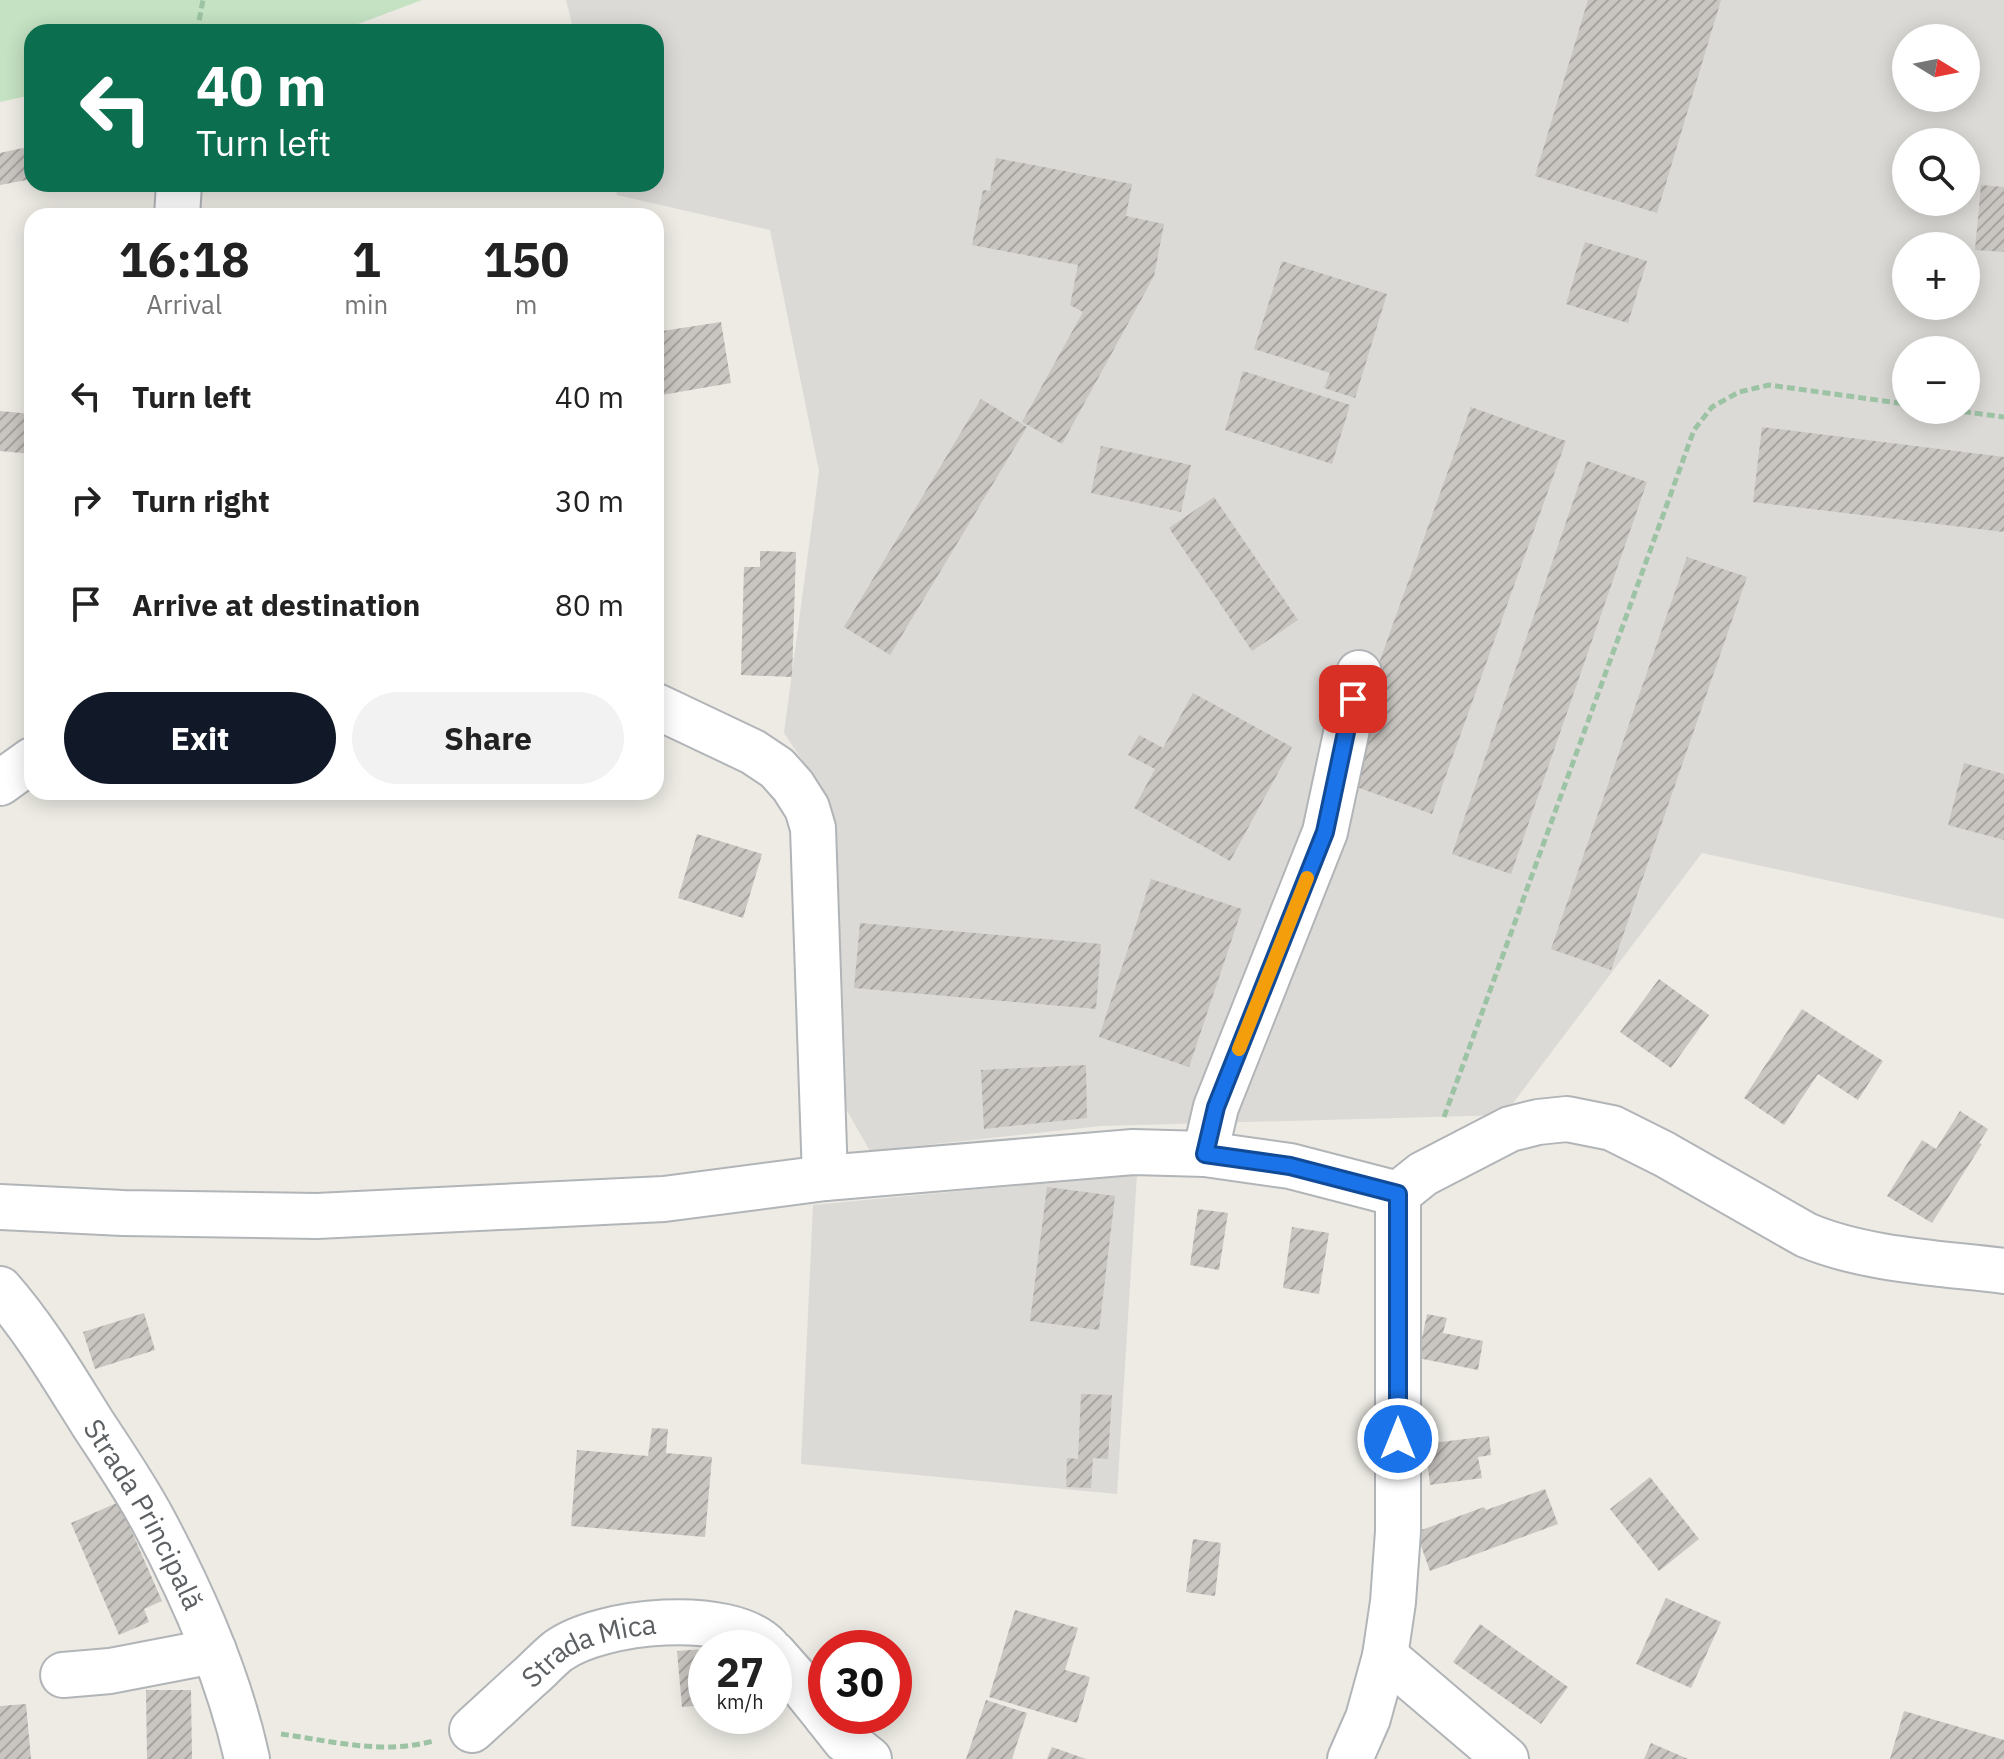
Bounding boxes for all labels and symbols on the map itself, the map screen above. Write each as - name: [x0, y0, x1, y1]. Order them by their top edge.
- north arrow: [1892, 24, 1980, 112]
- pin: [1319, 665, 1387, 733]
- position arrow: [1356, 1397, 1440, 1481]
- street label: Strada Principală: [76, 1411, 213, 1615]
- street label: Strada Mica: [513, 1605, 658, 1695]
- speed limit sign: 30: [808, 1630, 912, 1734]

